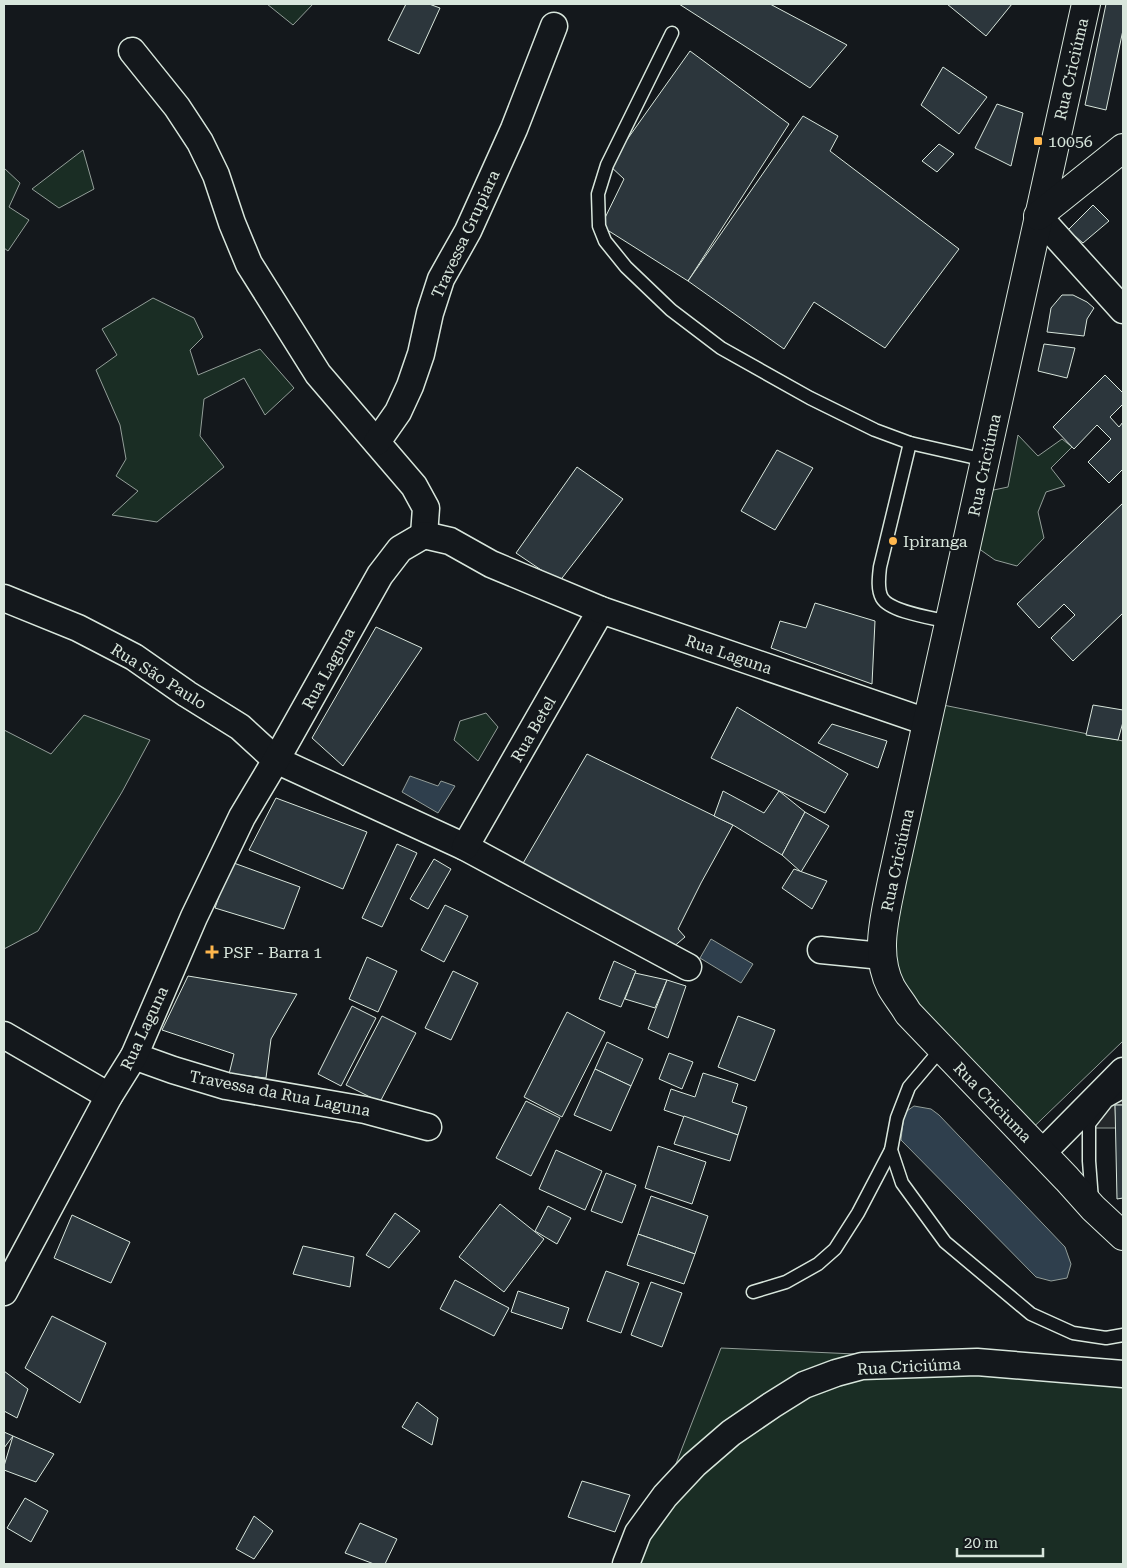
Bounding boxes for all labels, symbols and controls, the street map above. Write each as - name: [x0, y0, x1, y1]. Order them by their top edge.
- street label: Rua Criciúma: [1051, 16, 1093, 122]
- place label: 10056: [1048, 132, 1093, 151]
- marker: 10056: [1032, 135, 1044, 147]
- street label: Travessa Grupiara: [427, 167, 504, 301]
- street label: Rua Criciúma: [964, 412, 1005, 518]
- place label: Ipiranga: [903, 532, 968, 551]
- marker: Ipiranga: [887, 535, 899, 547]
- street label: Rua Laguna: [298, 624, 359, 712]
- street label: Rua Laguna: [683, 631, 775, 678]
- street label: Rua São Paulo: [107, 639, 210, 713]
- street label: Rua Betel: [507, 693, 560, 765]
- street label: Rua Criciúma: [877, 807, 918, 913]
- place label: PSF - Barra 1: [223, 943, 322, 962]
- marker: PSF - Barra 1: [205, 945, 219, 959]
- street label: Rua Laguna: [117, 983, 172, 1073]
- street label: Rua Criciuma: [950, 1058, 1036, 1147]
- street label: Travessa da Rua Laguna: [188, 1067, 372, 1120]
- street label: Rua Criciúma: [857, 1354, 962, 1379]
- scale bar: [957, 1526, 1043, 1558]
- text: 20 m: [964, 1534, 999, 1552]

